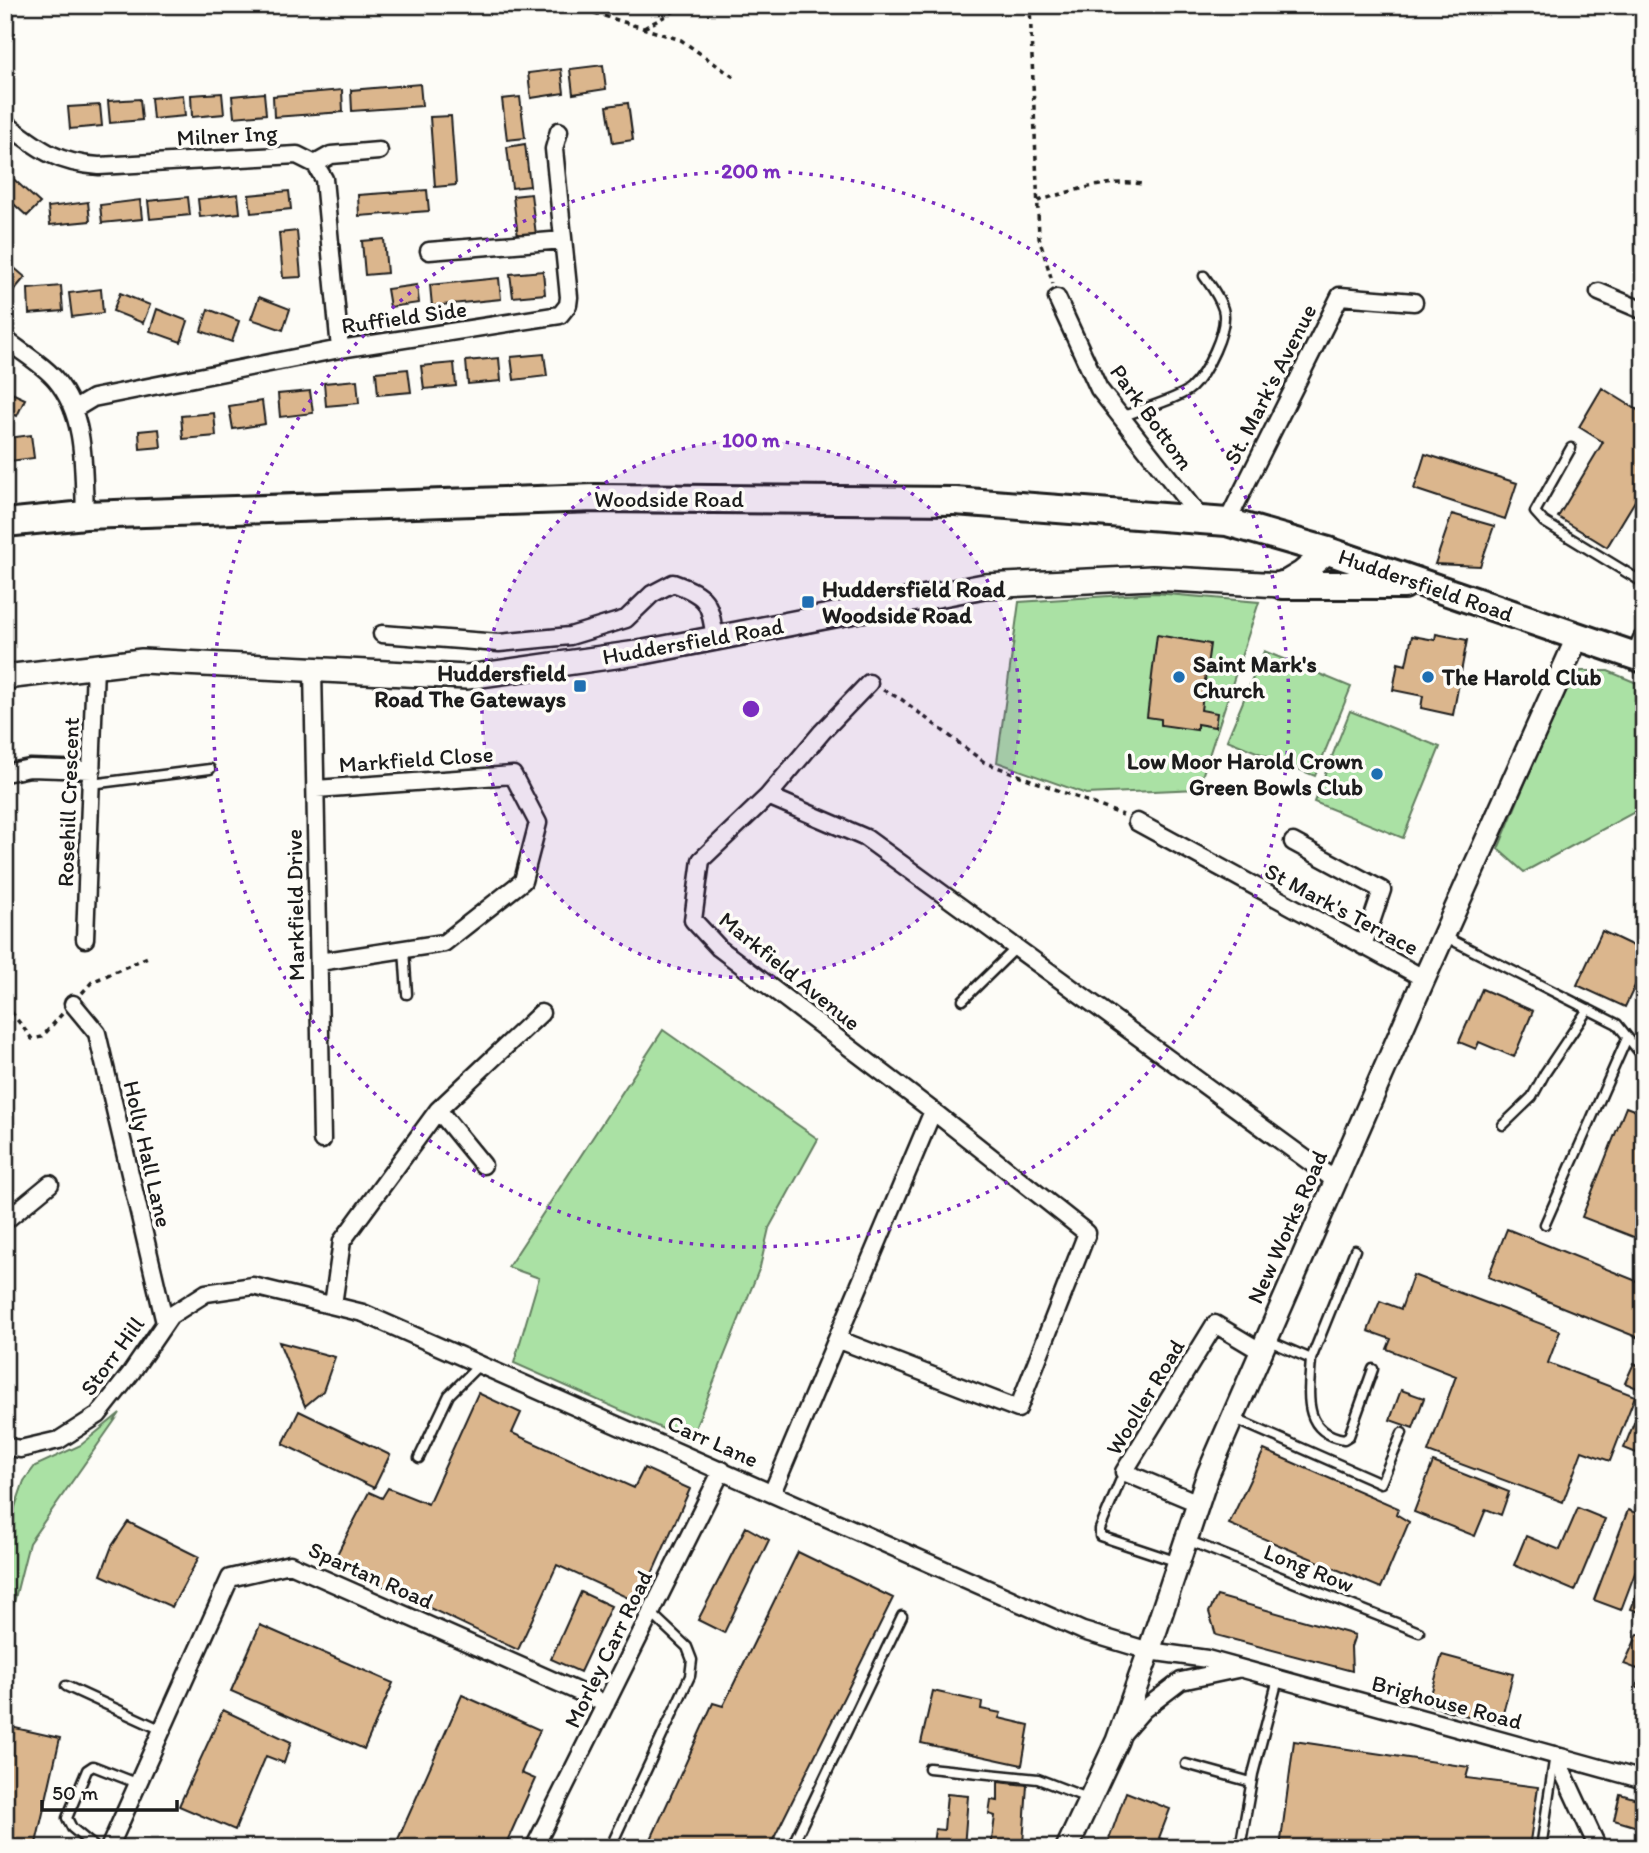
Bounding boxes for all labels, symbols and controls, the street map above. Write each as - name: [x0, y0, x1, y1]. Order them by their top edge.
- street label: Milner Ing: [176, 118, 279, 152]
- text: 200 m: [721, 158, 781, 183]
- street label: Ruffield Side: [339, 294, 469, 340]
- street label: St. Mark's Avenue: [1218, 299, 1322, 469]
- street label: Park Bottom: [1104, 359, 1200, 475]
- text: 100 m: [722, 427, 780, 452]
- street label: Woodside Road: [594, 485, 744, 513]
- street label: Huddersfield Road: [1335, 542, 1518, 628]
- place label: Huddersfield Road Woodside Road: [822, 575, 1006, 629]
- marker: Huddersfield Road Woodside Road: [800, 594, 816, 610]
- street label: Huddersfield Road: [600, 611, 786, 671]
- place label: Saint Mark's Church: [1193, 650, 1317, 704]
- place label: Huddersfield Road The Gateways: [374, 659, 566, 713]
- place label: The Harold Club: [1441, 663, 1601, 691]
- marker: Saint Mark's Church: [1171, 669, 1187, 685]
- marker: The Harold Club: [1420, 669, 1436, 685]
- marker: Huddersfield Road The Gateways: [572, 678, 588, 694]
- centre of rings: [739, 697, 763, 721]
- street label: Rosehill Crescent: [51, 716, 85, 887]
- street label: Markfield Close: [338, 740, 494, 778]
- place label: Low Moor Harold Crown Green Bowls Club: [1127, 747, 1364, 801]
- marker: Low Moor Harold Crown Green Bowls Club: [1369, 766, 1385, 782]
- street label: Markfield Drive: [280, 829, 310, 981]
- street label: St Mark's Terrace: [1260, 857, 1424, 961]
- street label: Markfield Avenue: [714, 905, 866, 1037]
- street label: Holly Hall Lane: [118, 1078, 178, 1230]
- street label: New Works Road: [1241, 1146, 1333, 1308]
- street label: Storr Hill: [74, 1311, 150, 1401]
- street label: Wooller Road: [1099, 1334, 1191, 1460]
- street label: Carr Lane: [663, 1409, 763, 1473]
- street label: Spartan Road: [304, 1535, 438, 1615]
- street label: Long Row: [1260, 1537, 1358, 1599]
- street label: Morley Carr Road: [558, 1565, 659, 1732]
- street label: Brighouse Road: [1369, 1668, 1525, 1736]
- scale bar: [42, 1769, 177, 1813]
- text: 50 m: [52, 1780, 99, 1805]

